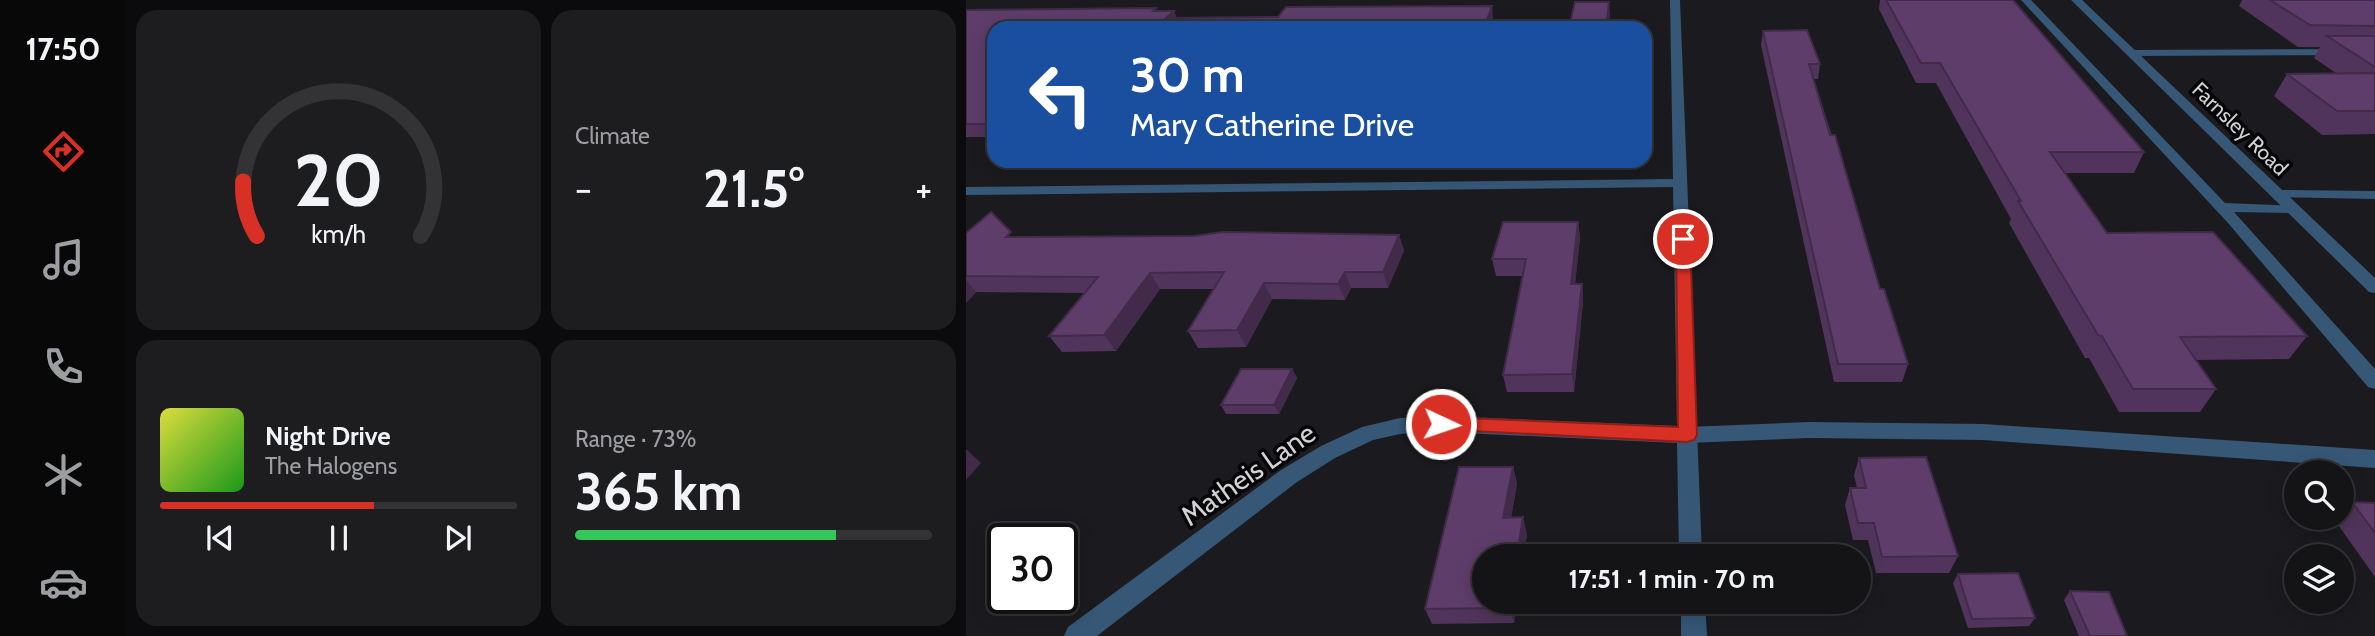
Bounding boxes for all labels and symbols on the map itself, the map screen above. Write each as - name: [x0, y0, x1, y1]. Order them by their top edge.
- street label: Farnsley Road: [2187, 77, 2293, 180]
- pin: [1653, 209, 1713, 269]
- position arrow: [1404, 387, 1478, 461]
- street label: Matheis Lane: [1174, 415, 1322, 533]
- speed limit sign: 30: [987, 523, 1078, 614]

